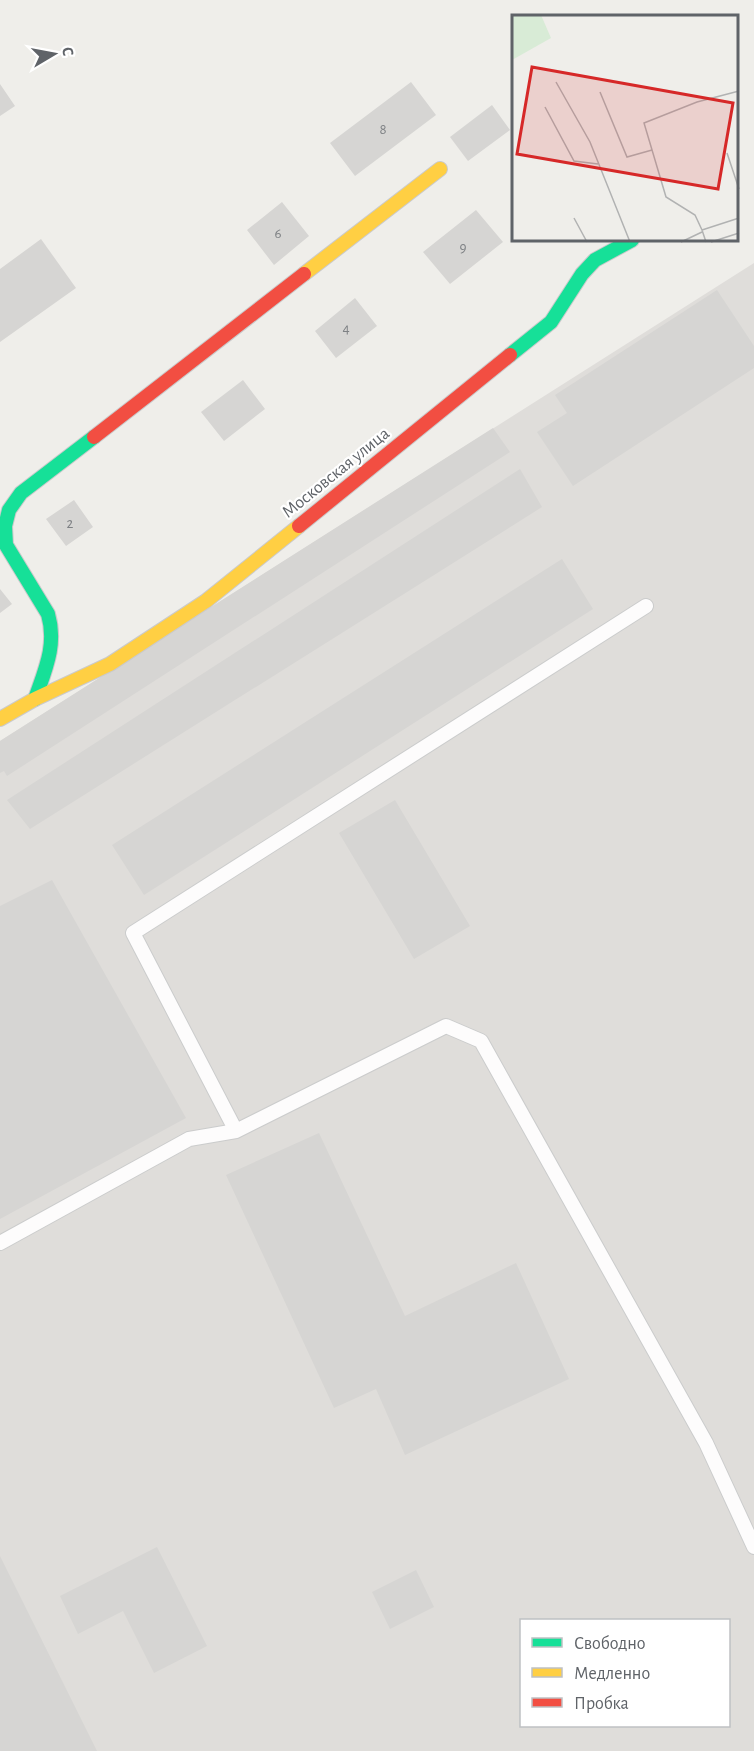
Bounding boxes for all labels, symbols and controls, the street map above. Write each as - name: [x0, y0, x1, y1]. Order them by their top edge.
- inset map: [512, 15, 739, 242]
- north arrow: [24, 24, 84, 84]
- text: С: [59, 46, 76, 57]
- house number: 8: [379, 122, 387, 137]
- house number: 6: [274, 226, 282, 241]
- house number: 9: [459, 240, 467, 255]
- house number: 4: [342, 321, 350, 336]
- street label: Московская улица: [279, 424, 393, 522]
- house number: 2: [67, 516, 74, 531]
- legend: [520, 1619, 730, 1727]
- text: Свободно: [574, 1634, 646, 1653]
- text: Медленно: [574, 1665, 650, 1683]
- text: Пробка: [574, 1694, 629, 1713]

